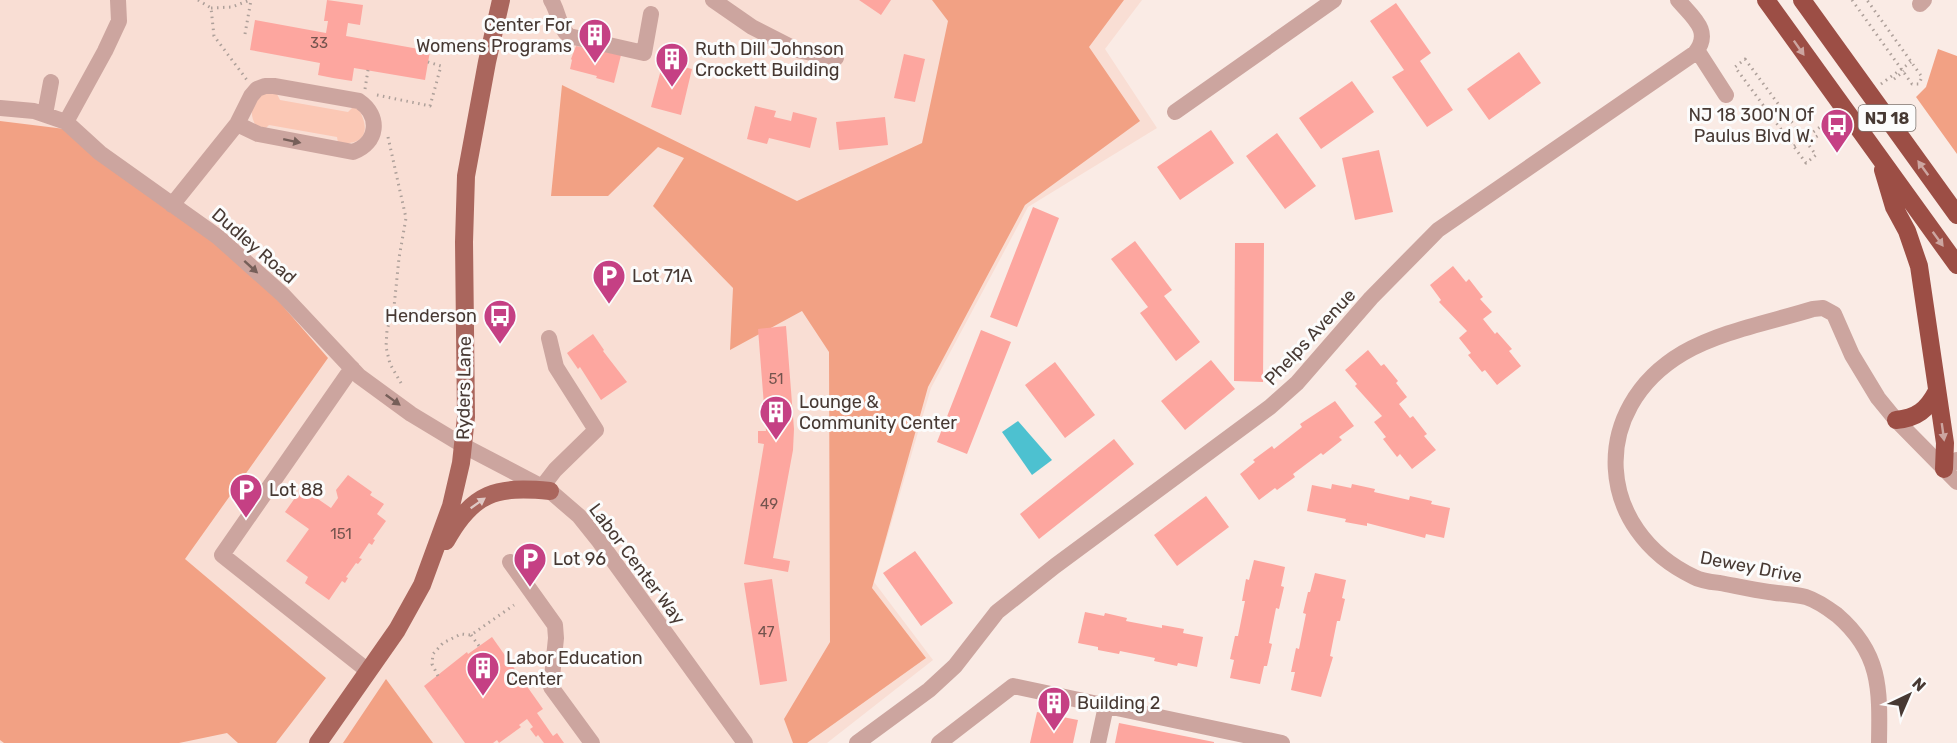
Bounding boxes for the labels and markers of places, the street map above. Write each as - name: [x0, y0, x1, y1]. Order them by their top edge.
- place label: Center For Womens Programs: [416, 14, 572, 57]
- building icon: Center For Womens Programs: [577, 17, 613, 64]
- place label: Ruth Dill Johnson Crockett Building: [695, 38, 844, 81]
- building icon: Ruth Dill Johnson Crockett Building: [654, 41, 690, 88]
- place label: NJ 18 300'N Of Paulus Blvd W.: [1688, 104, 1814, 147]
- bus stop icon: NJ 18 300'N Of Paulus Blvd W.: [1819, 107, 1855, 154]
- parking icon: Lot 71A: [591, 258, 627, 305]
- place label: Lot 71A: [632, 265, 693, 287]
- bus stop icon: Henderson: [482, 298, 518, 345]
- place label: Henderson: [385, 305, 477, 327]
- place label: Lounge & Community Center: [799, 391, 957, 434]
- building icon: Lounge & Community Center: [758, 394, 794, 441]
- parking icon: Lot 88: [228, 472, 264, 519]
- place label: Lot 88: [269, 479, 324, 501]
- parking icon: Lot 96: [512, 541, 548, 588]
- place label: Lot 96: [553, 548, 606, 570]
- place label: Labor Education Center: [506, 647, 643, 690]
- building icon: Labor Education Center: [465, 650, 501, 697]
- building icon: Building 2: [1036, 685, 1072, 732]
- place label: Building 2: [1077, 692, 1160, 714]

